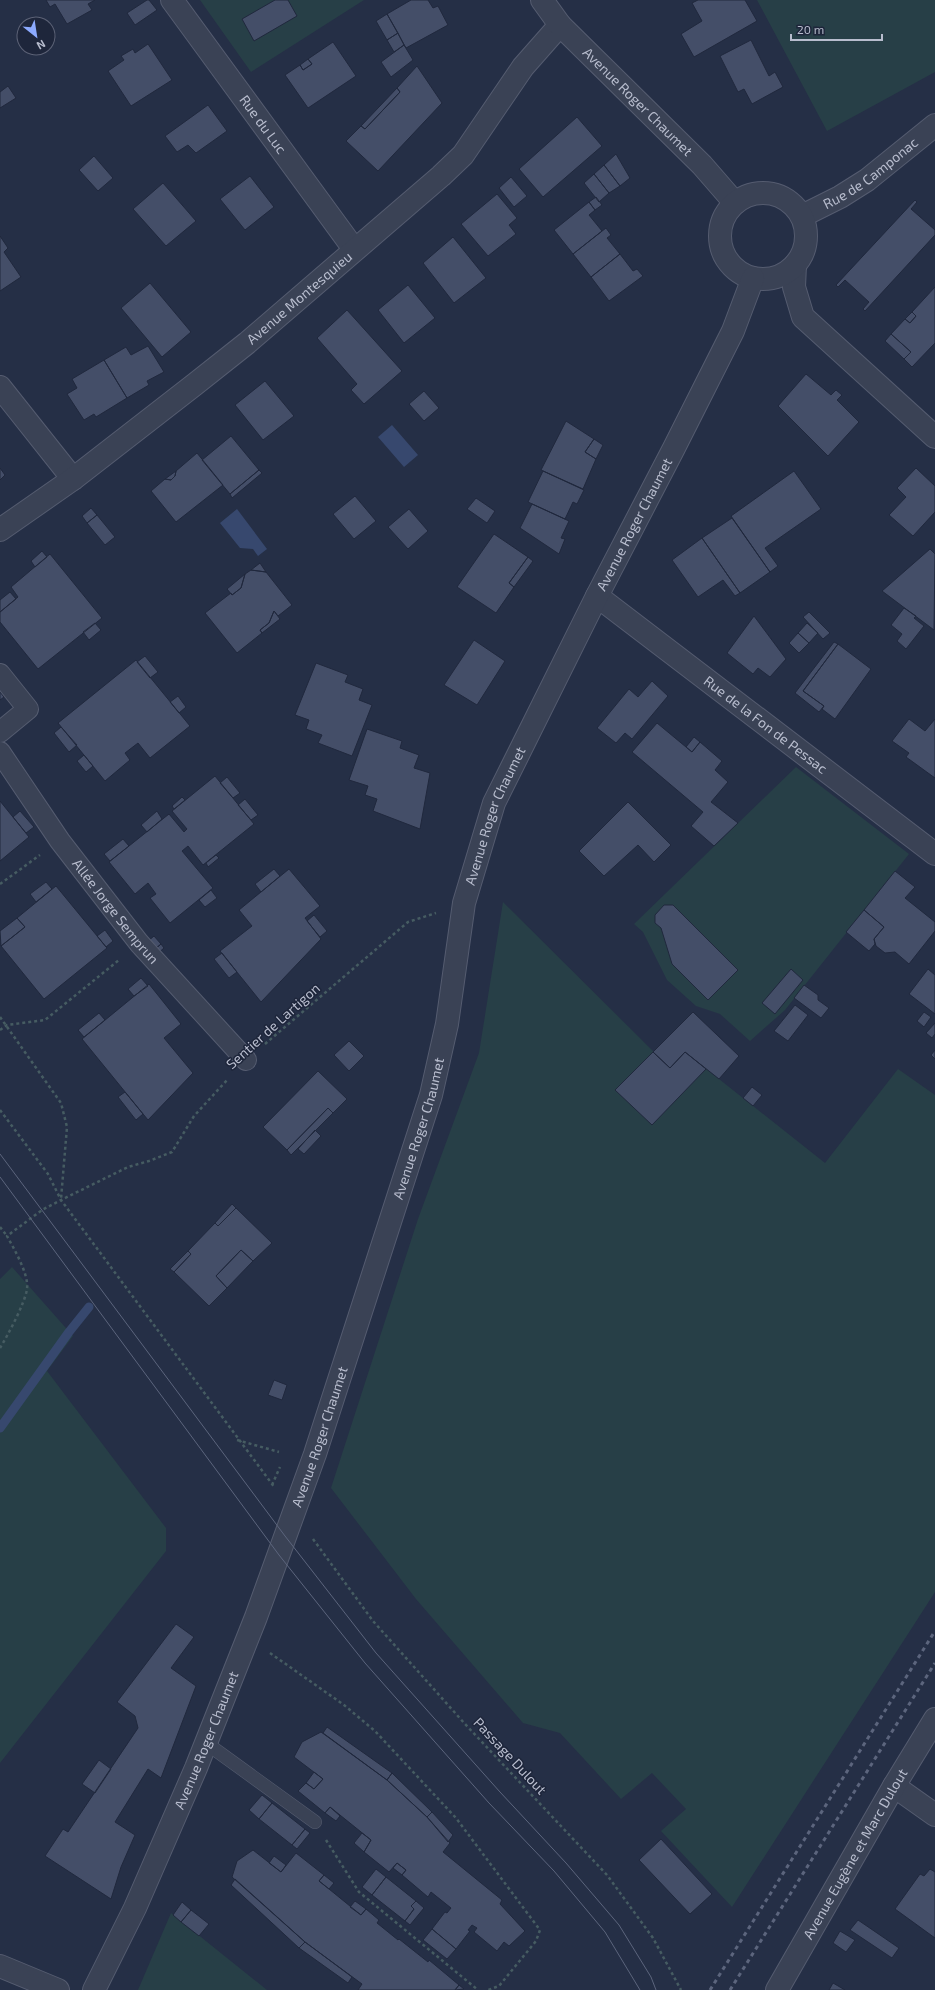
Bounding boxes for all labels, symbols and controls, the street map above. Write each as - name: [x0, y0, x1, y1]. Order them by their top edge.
- north arrow: [16, 16, 56, 56]
- scale bar: [791, 16, 882, 42]
- text: 20 m: [797, 22, 824, 36]
- text: N: [35, 37, 48, 53]
- street label: Avenue Roger Chaumet: [580, 44, 697, 159]
- street label: Rue du Luc: [236, 91, 290, 157]
- street label: Rue de Camponac: [820, 133, 921, 212]
- street label: Avenue Montesquieu: [243, 248, 355, 348]
- street label: Avenue Roger Chaumet: [592, 455, 675, 593]
- street label: Rue de la Fon de Pessac: [701, 672, 831, 777]
- street label: Avenue Roger Chaumet: [461, 744, 529, 887]
- street label: Allée Jorge Semprun: [69, 855, 163, 967]
- street label: Sentier de Lartigon: [222, 979, 323, 1072]
- street label: Avenue Roger Chaumet: [389, 1056, 447, 1201]
- street label: Avenue Roger Chaumet: [288, 1364, 351, 1509]
- street label: Avenue Roger Chaumet: [170, 1669, 242, 1812]
- street label: Passage Dulout: [470, 1714, 550, 1798]
- street label: Avenue Eugène et Marc Dulout: [799, 1765, 911, 1942]

